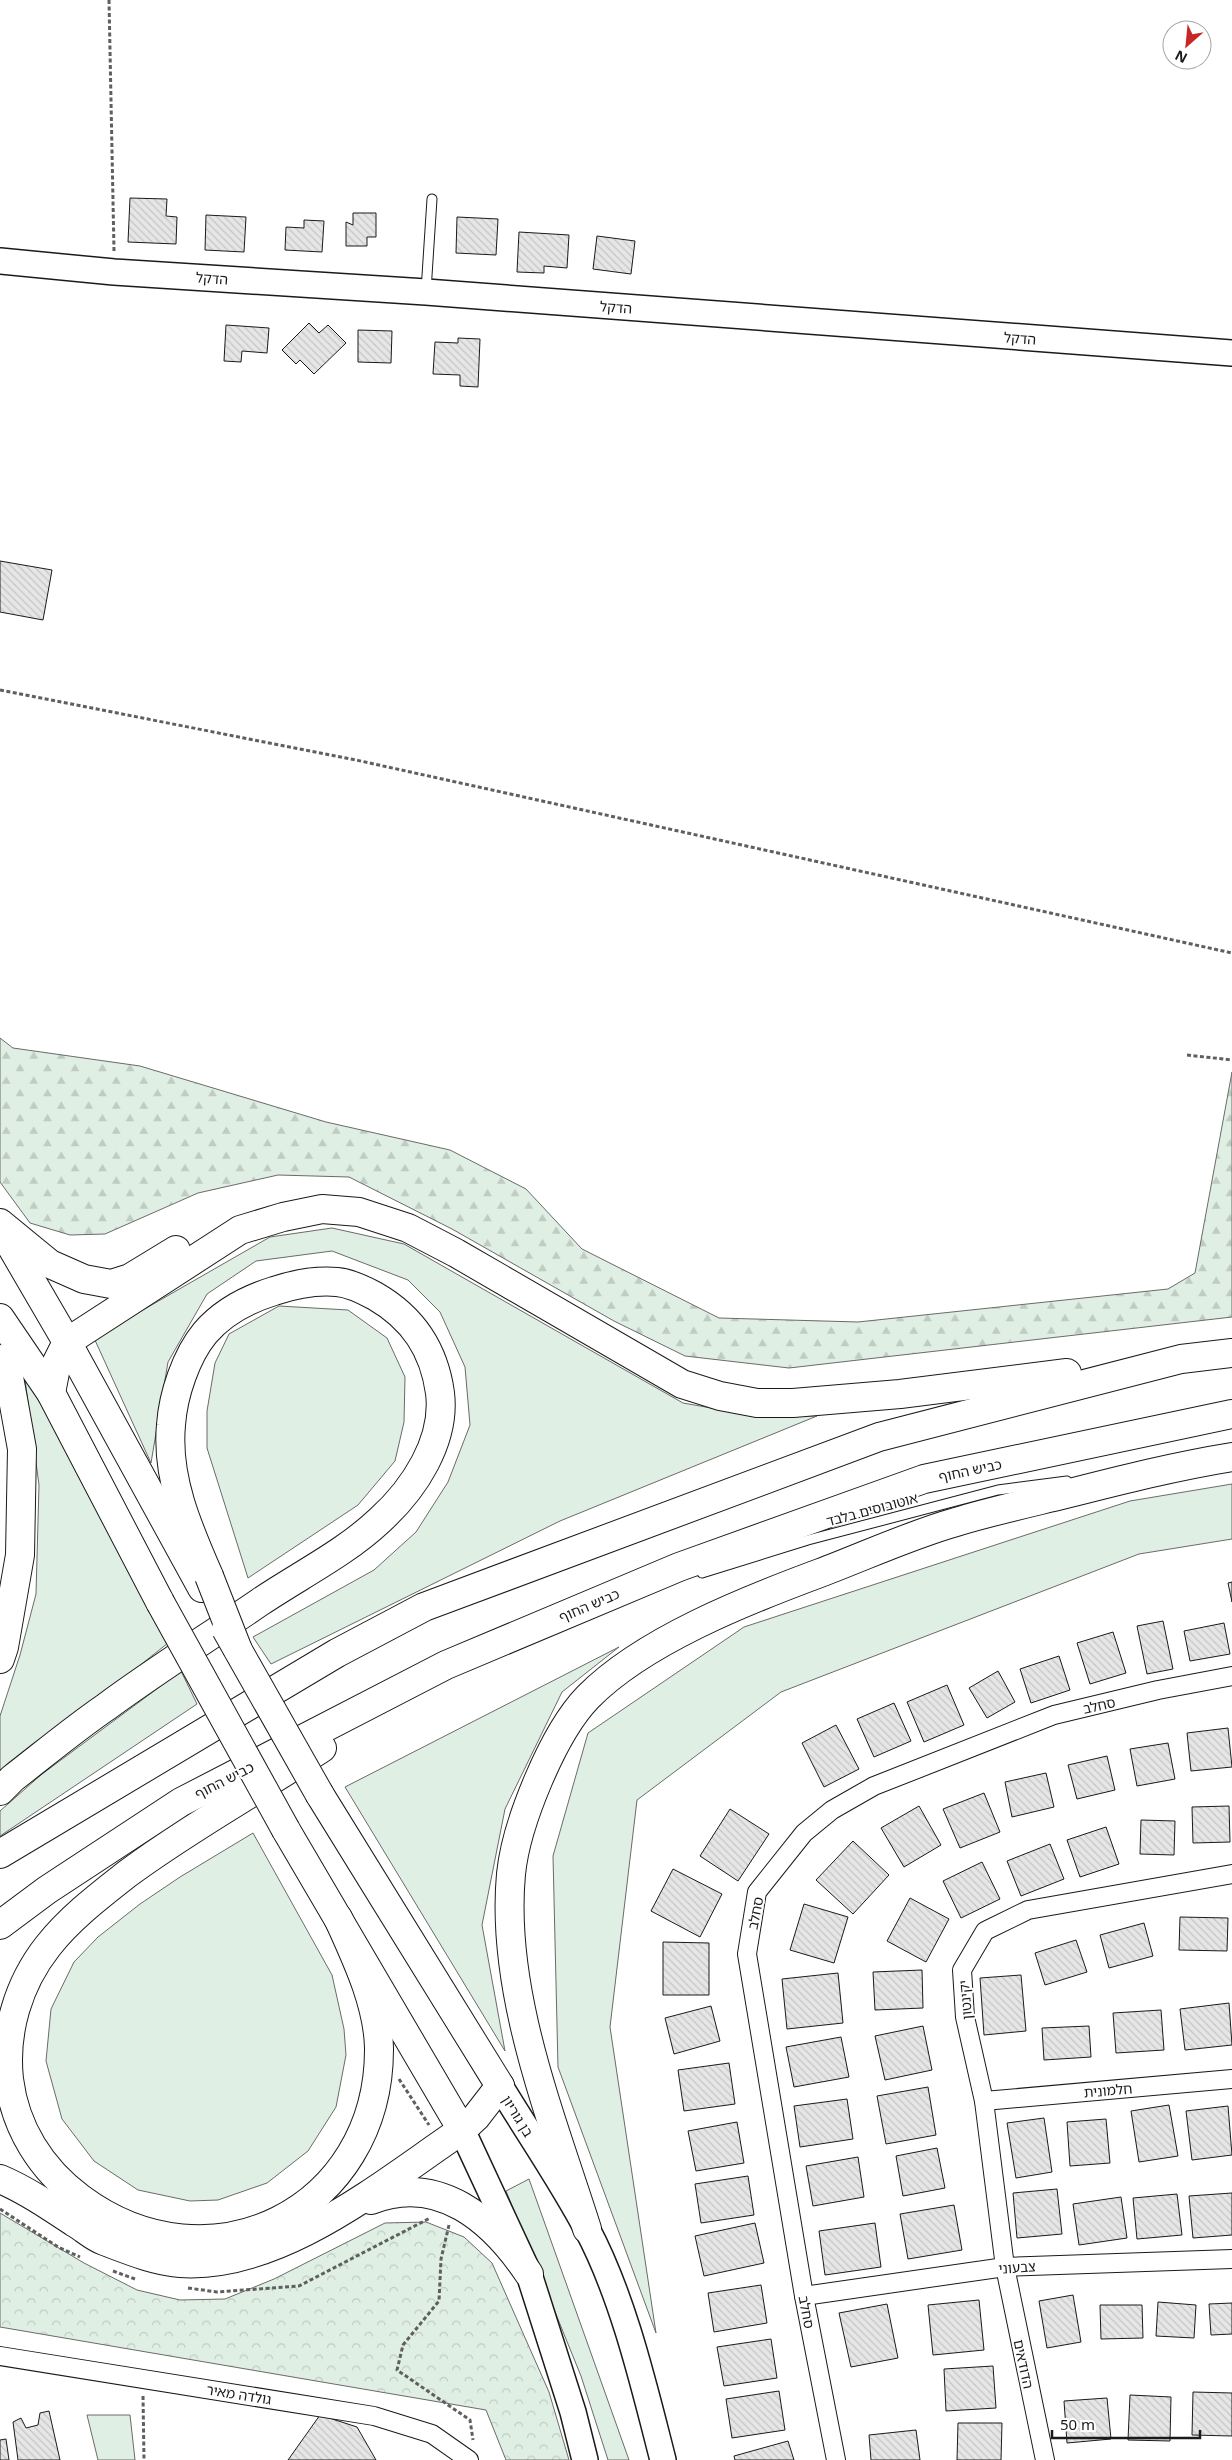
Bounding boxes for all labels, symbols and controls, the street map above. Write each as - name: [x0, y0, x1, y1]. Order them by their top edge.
- north arrow: [1162, 20, 1212, 70]
- text: N: [1171, 46, 1190, 68]
- street label: הדקל: [195, 267, 229, 289]
- street label: הדקל: [599, 296, 633, 318]
- street label: הדקל: [1003, 327, 1037, 349]
- street label: כביש החוף: [937, 1454, 1003, 1486]
- street label: אוטובוסים בלבד: [824, 1488, 920, 1530]
- street label: כביש החוף: [556, 1584, 622, 1626]
- street label: סחלב: [1081, 1692, 1117, 1718]
- street label: כביש החוף: [191, 1757, 257, 1803]
- street label: סחלב: [743, 1895, 767, 1931]
- street label: יקינטון: [954, 1979, 976, 2021]
- street label: חלמונית: [1083, 2078, 1133, 2102]
- street label: בן גוריון: [498, 2092, 538, 2140]
- street label: צבעוני: [998, 2256, 1036, 2278]
- street label: סחלב: [795, 2294, 819, 2330]
- street label: הדודאים: [1010, 2338, 1038, 2390]
- street label: גולדה מאיר: [205, 2379, 273, 2409]
- scale bar: [1052, 2408, 1200, 2440]
- text: 50 m: [1060, 2414, 1095, 2434]

